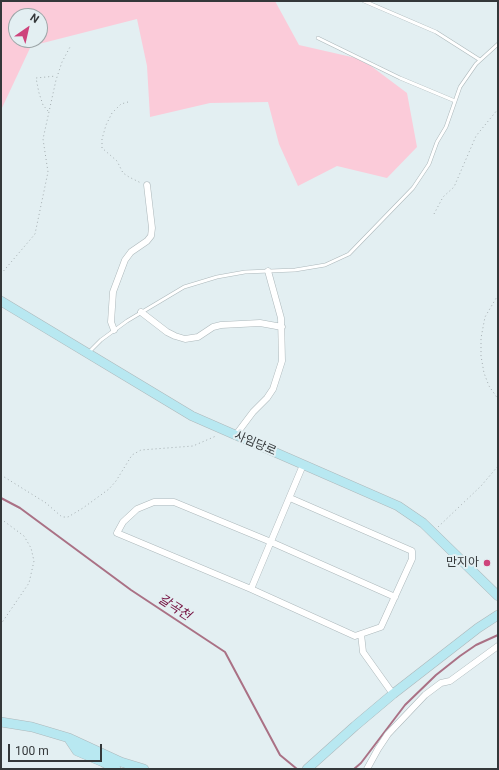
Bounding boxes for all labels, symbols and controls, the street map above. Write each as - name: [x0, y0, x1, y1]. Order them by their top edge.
- north arrow: [8, 8, 48, 48]
- text: N: [28, 11, 41, 26]
- street label: 사임당로: [232, 429, 278, 459]
- place label: 만지아: [446, 556, 479, 570]
- marker: 만지아: [482, 558, 492, 568]
- water label: 갈곡천: [155, 592, 193, 624]
- scale bar: [10, 736, 104, 762]
- text: 100 m: [15, 744, 49, 758]

